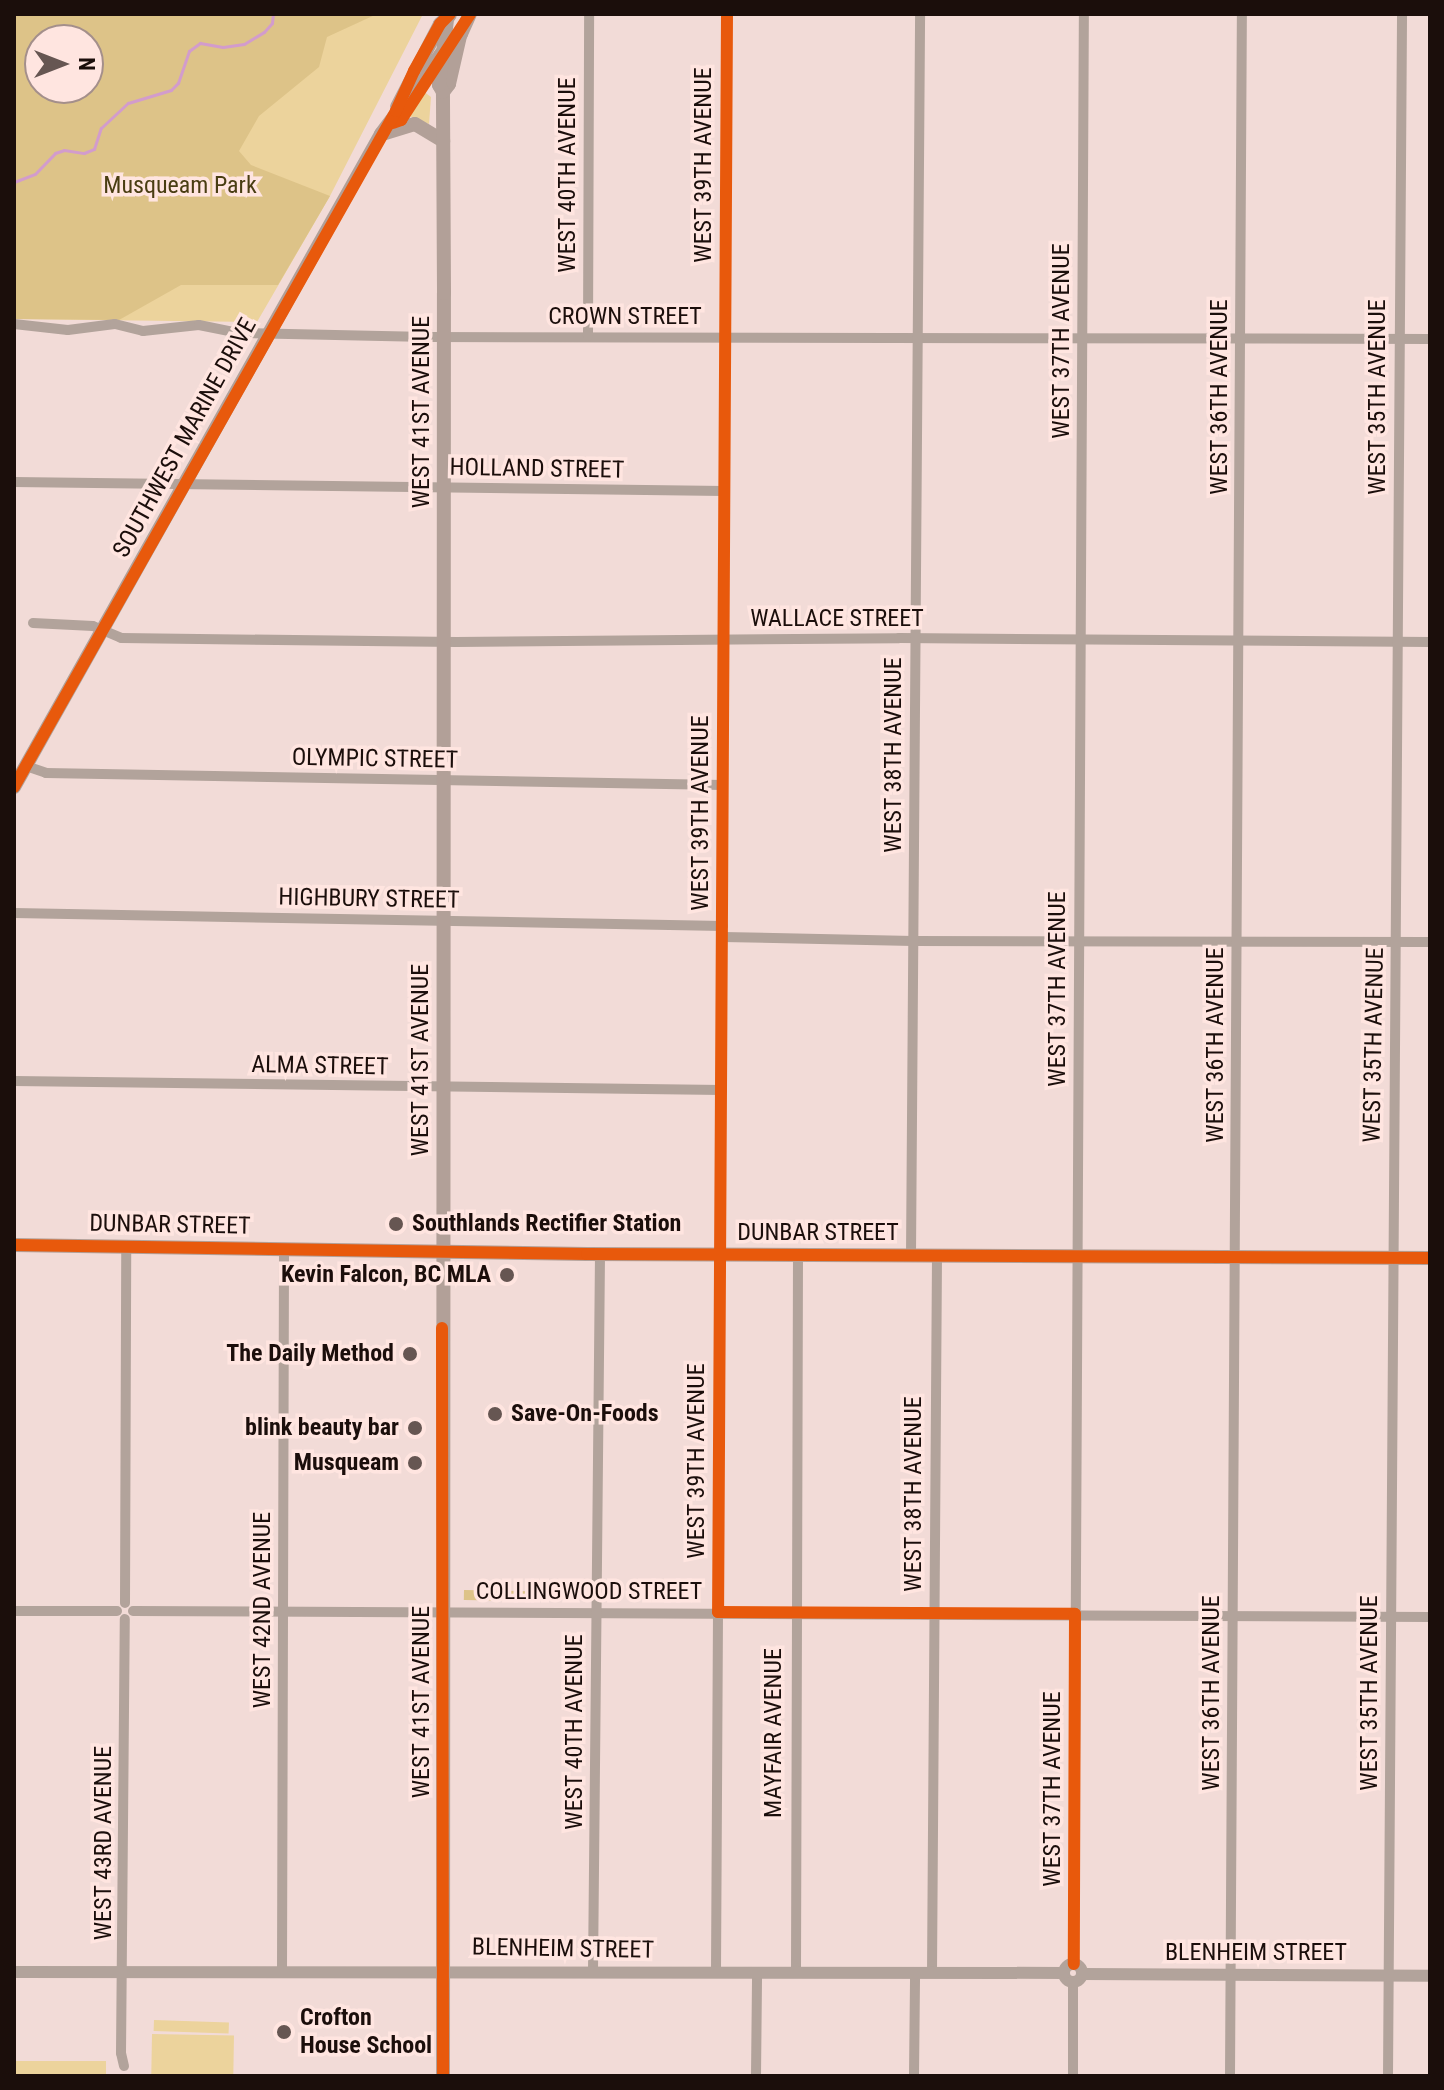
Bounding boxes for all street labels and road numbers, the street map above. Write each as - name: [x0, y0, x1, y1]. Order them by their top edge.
- street label: WEST 39TH AVENUE: [690, 67, 718, 263]
- street label: WEST 40TH AVENUE: [554, 77, 582, 273]
- street label: WEST 37TH AVENUE: [1048, 243, 1076, 439]
- street label: WEST 36TH AVENUE: [1206, 299, 1234, 495]
- street label: WEST 35TH AVENUE: [1364, 299, 1392, 495]
- street label: CROWN STREET: [548, 303, 702, 331]
- street label: SOUTHWEST MARINE DRIVE: [107, 313, 263, 563]
- street label: WEST 41ST AVENUE: [408, 315, 436, 509]
- street label: HOLLAND STREET: [449, 453, 625, 485]
- street label: WALLACE STREET: [750, 605, 924, 633]
- street label: WEST 38TH AVENUE: [880, 657, 908, 853]
- street label: WEST 39TH AVENUE: [687, 715, 715, 911]
- street label: OLYMPIC STREET: [292, 743, 458, 775]
- street label: HIGHBURY STREET: [278, 883, 460, 915]
- street label: WEST 37TH AVENUE: [1044, 891, 1072, 1087]
- street label: WEST 36TH AVENUE: [1202, 947, 1230, 1143]
- street label: WEST 35TH AVENUE: [1358, 947, 1390, 1143]
- street label: WEST 41ST AVENUE: [407, 963, 435, 1157]
- street label: ALMA STREET: [251, 1050, 389, 1082]
- street label: DUNBAR STREET: [89, 1209, 251, 1241]
- street label: DUNBAR STREET: [737, 1219, 899, 1247]
- street label: WEST 39TH AVENUE: [683, 1363, 711, 1559]
- street label: WEST 38TH AVENUE: [900, 1396, 928, 1592]
- street label: WEST 42ND AVENUE: [249, 1512, 277, 1708]
- street label: COLLINGWOOD STREET: [476, 1578, 702, 1606]
- street label: WEST 36TH AVENUE: [1198, 1595, 1226, 1791]
- street label: WEST 35TH AVENUE: [1356, 1595, 1384, 1791]
- street label: WEST 41ST AVENUE: [408, 1605, 436, 1799]
- street label: WEST 40TH AVENUE: [561, 1634, 589, 1830]
- street label: MAYFAIR AVENUE: [760, 1648, 788, 1818]
- street label: WEST 37TH AVENUE: [1039, 1691, 1067, 1887]
- street label: WEST 43RD AVENUE: [90, 1746, 118, 1940]
- street label: BLENHEIM STREET: [472, 1933, 654, 1965]
- street label: BLENHEIM STREET: [1165, 1939, 1347, 1967]

